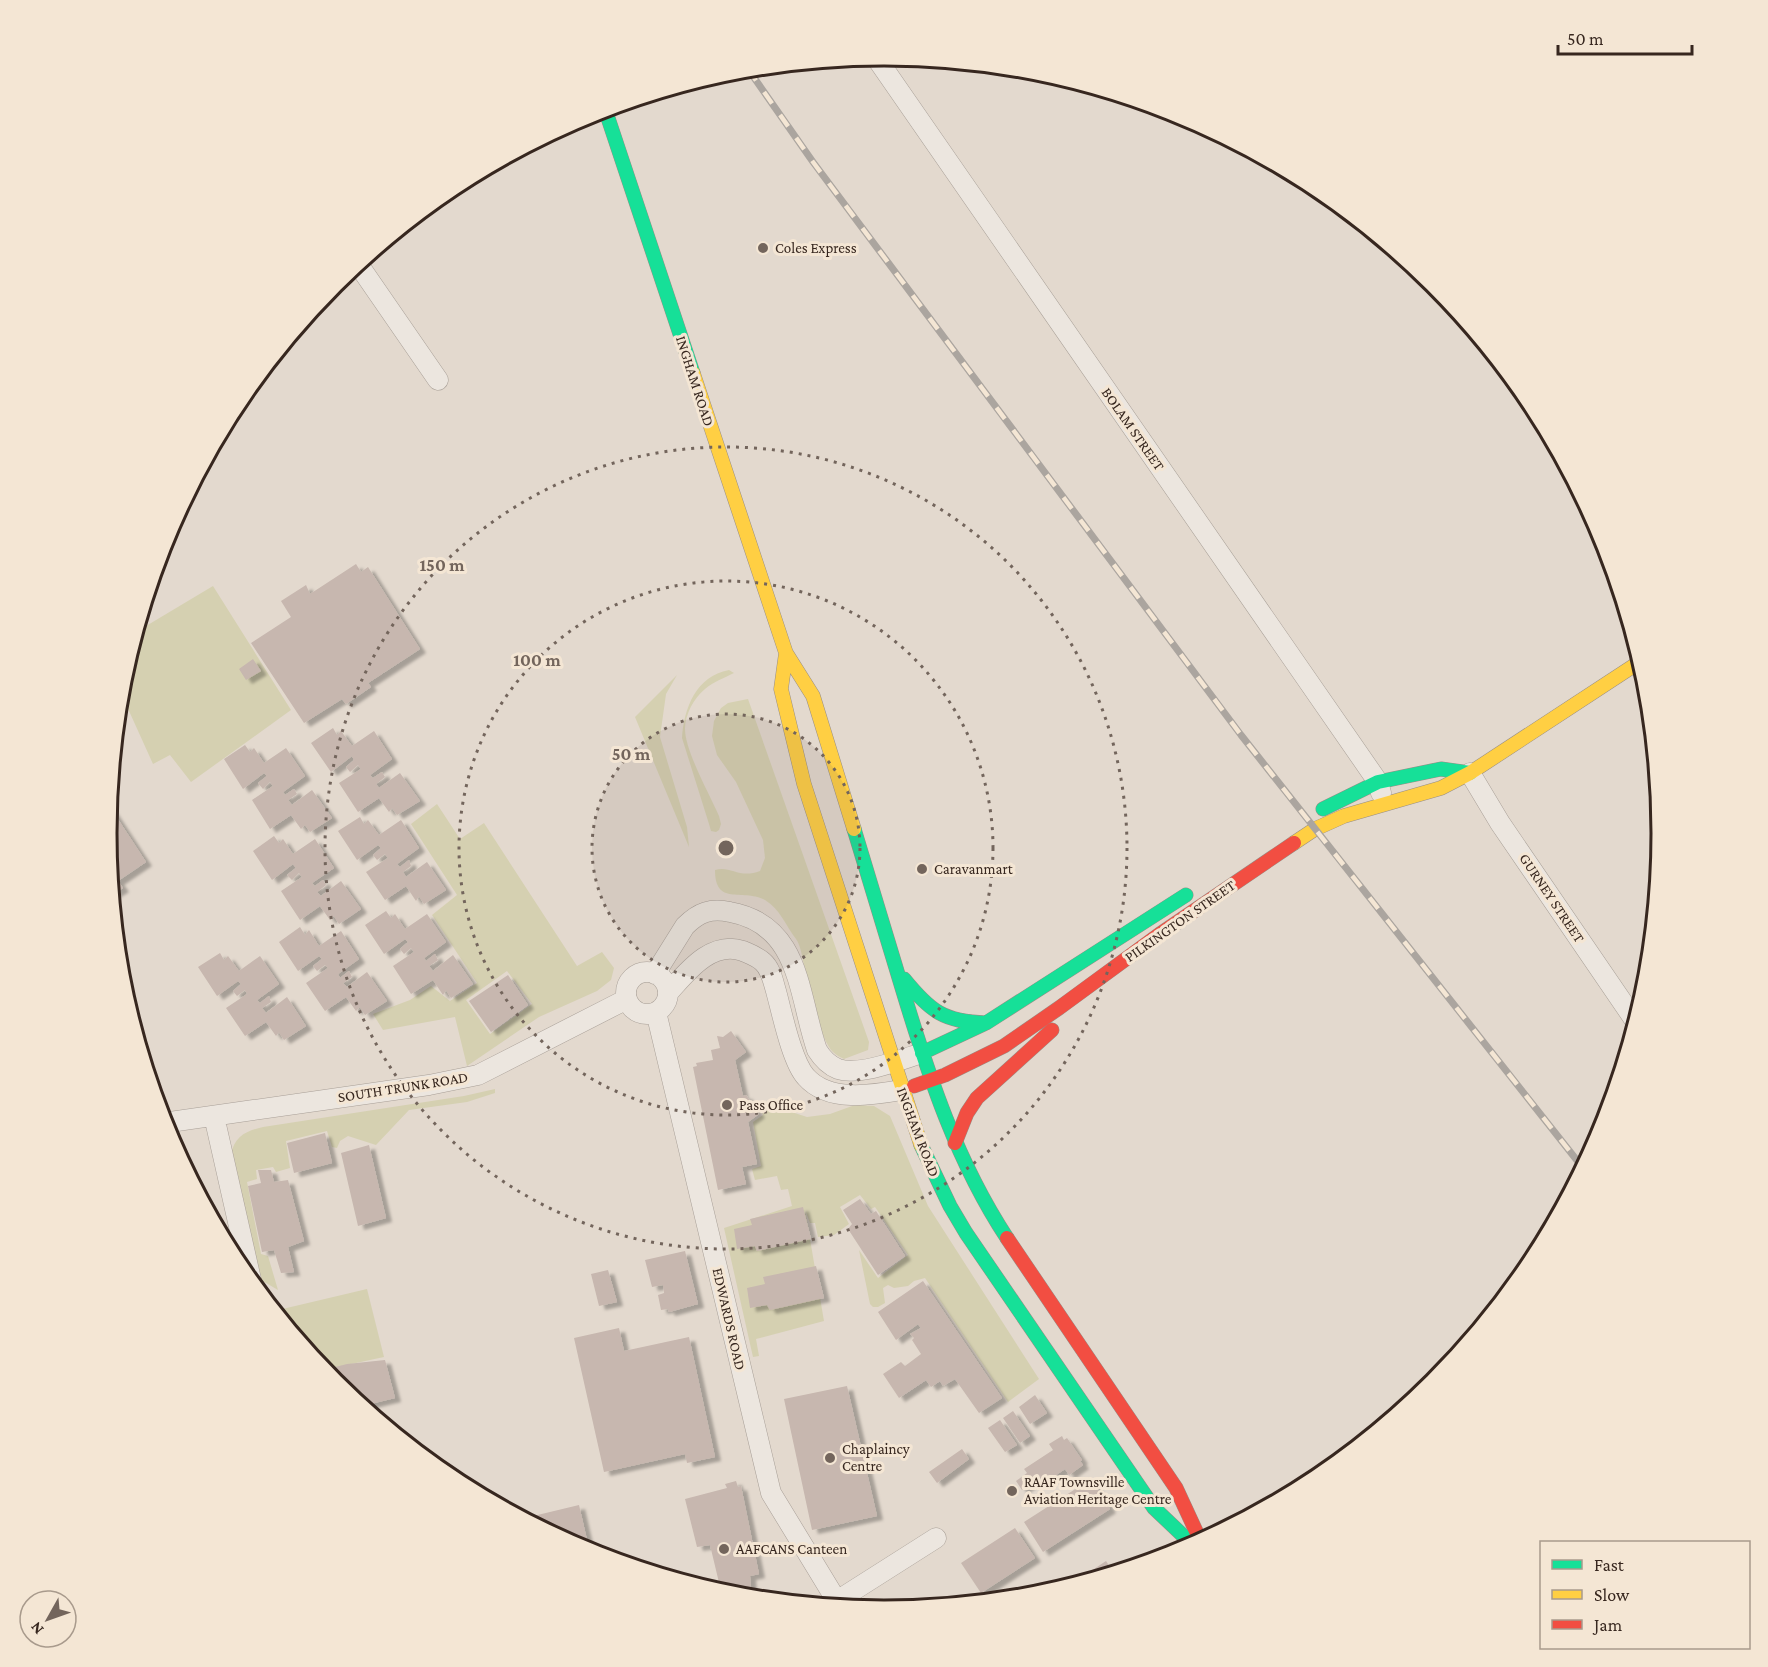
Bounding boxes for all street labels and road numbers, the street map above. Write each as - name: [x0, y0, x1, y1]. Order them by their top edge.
- street label: INGHAM ROAD: [673, 334, 717, 428]
- street label: BOLAM STREET: [1099, 385, 1167, 473]
- street label: GURNEY STREET: [1516, 850, 1588, 946]
- street label: PILKINGTON STREET: [1122, 877, 1238, 965]
- street label: SOUTH TRUNK ROAD: [337, 1069, 469, 1105]
- street label: INGHAM ROAD: [894, 1085, 942, 1179]
- street label: EDWARDS ROAD: [709, 1266, 749, 1372]

